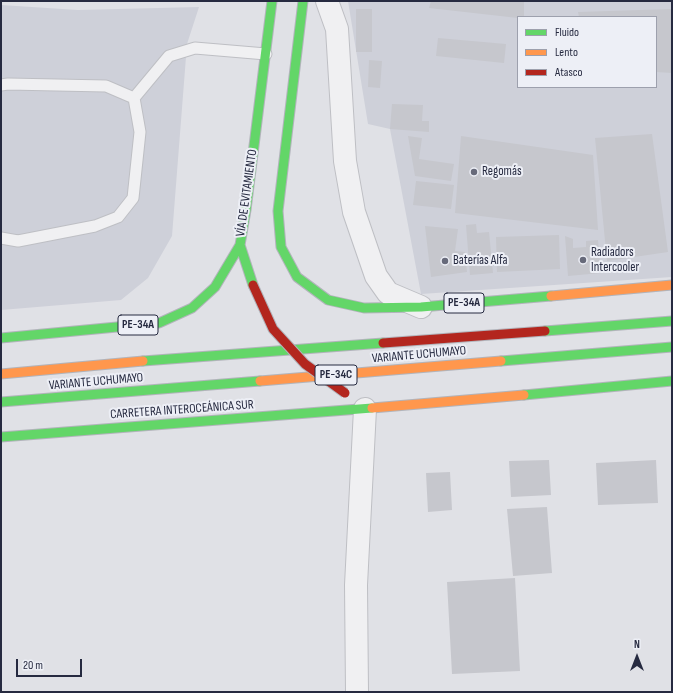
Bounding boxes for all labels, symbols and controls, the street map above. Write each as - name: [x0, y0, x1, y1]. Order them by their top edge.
- legend: [517, 16, 657, 88]
- text: Fluido: [555, 25, 579, 40]
- text: Lento: [555, 45, 578, 60]
- text: Atasco: [555, 65, 582, 80]
- street label: VÍA DE EVITAMIENTO: [233, 148, 261, 238]
- place label: Regomás: [482, 164, 522, 180]
- marker: Regomás: [469, 167, 479, 177]
- place label: Radiadors Intercooler: [591, 245, 639, 276]
- place label: Baterías Alfa: [453, 253, 508, 269]
- marker: Radiadors Intercooler: [578, 255, 588, 265]
- marker: Baterías Alfa: [440, 256, 450, 266]
- road number: PE-34A: [444, 293, 484, 313]
- road number: PE-34A: [118, 315, 158, 335]
- street label: VARIANTE UCHUMAYO: [371, 343, 467, 367]
- road number: PE-34C: [315, 365, 357, 385]
- street label: VARIANTE UCHUMAYO: [48, 370, 144, 394]
- street label: CARRETERA INTEROCEÁNICA SUR: [110, 397, 254, 423]
- north arrow: [617, 637, 657, 677]
- text: N: [634, 638, 640, 651]
- scale bar: [18, 651, 84, 677]
- text: 20 m: [23, 658, 43, 673]

